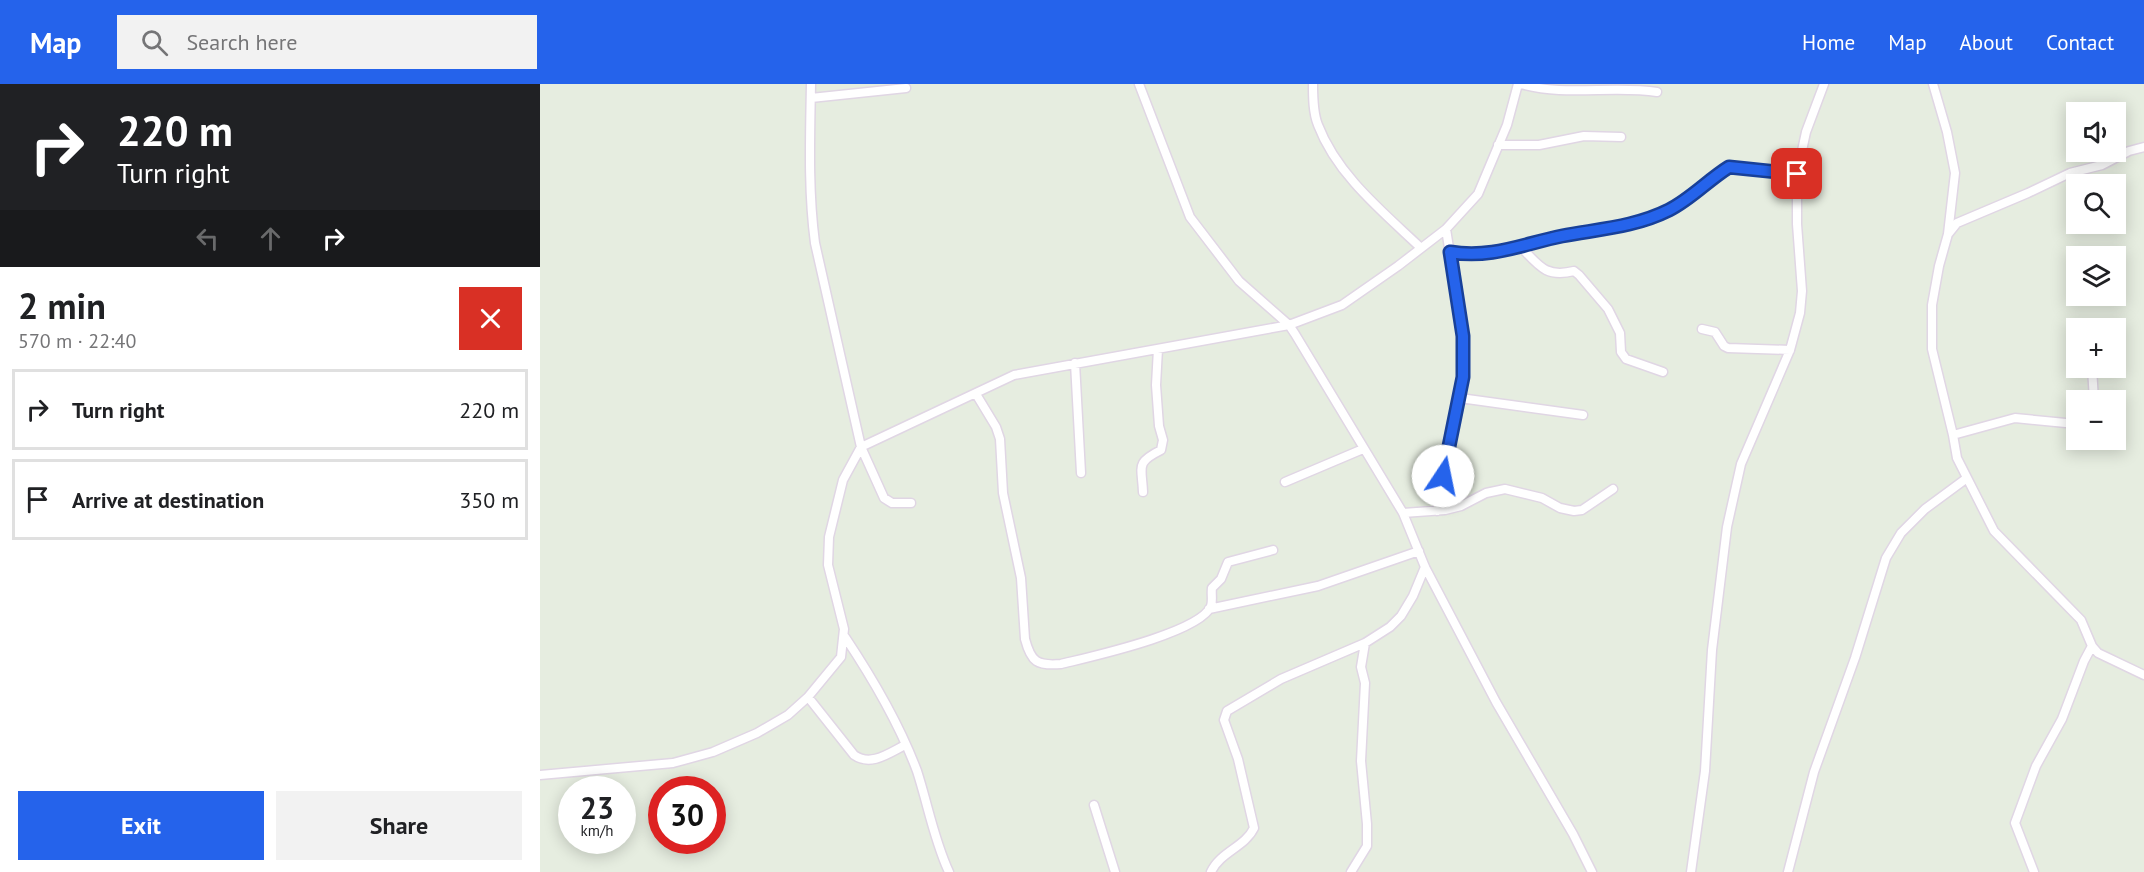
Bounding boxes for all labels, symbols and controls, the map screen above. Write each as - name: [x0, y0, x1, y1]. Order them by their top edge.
- search box: [117, 15, 537, 69]
- text: Map: [30, 24, 81, 61]
- icon: search: [138, 26, 171, 59]
- text: Search here: [186, 28, 297, 56]
- text: Home: [1802, 29, 1855, 56]
- text: Map: [1888, 29, 1927, 56]
- text: About: [1960, 29, 2013, 56]
- text: Contact: [2046, 29, 2114, 56]
- map controls: [2066, 102, 2126, 450]
- button: sound: [2066, 102, 2126, 162]
- text: 220 m: [117, 103, 233, 158]
- icon: right: [18, 108, 96, 186]
- pin: [1771, 148, 1822, 199]
- text: Turn right: [117, 156, 230, 190]
- icon: arrive: [1780, 157, 1813, 190]
- button: search: [2066, 174, 2126, 234]
- icon: left: [191, 222, 224, 255]
- icon: ahead: [254, 222, 287, 255]
- icon: right: [317, 222, 350, 255]
- button: layers: [2066, 246, 2126, 306]
- text: 2 min: [18, 282, 106, 329]
- button: close: [459, 287, 522, 350]
- button: +: [2066, 318, 2126, 378]
- text: 570 m · 22:40: [18, 328, 136, 354]
- button: −: [2066, 390, 2126, 450]
- icon: right: [21, 393, 54, 426]
- text: Turn right: [72, 396, 164, 424]
- text: 220 m: [459, 396, 519, 424]
- position arrow: [1411, 444, 1475, 508]
- icon: arrive: [21, 483, 54, 516]
- text: Arrive at destination: [72, 486, 264, 514]
- text: 350 m: [459, 486, 519, 514]
- speed limit sign: 30: [648, 776, 726, 854]
- text: 23: [580, 788, 614, 827]
- button: Exit: [18, 791, 264, 860]
- button: Share: [276, 791, 522, 860]
- text: km/h: [581, 821, 613, 840]

